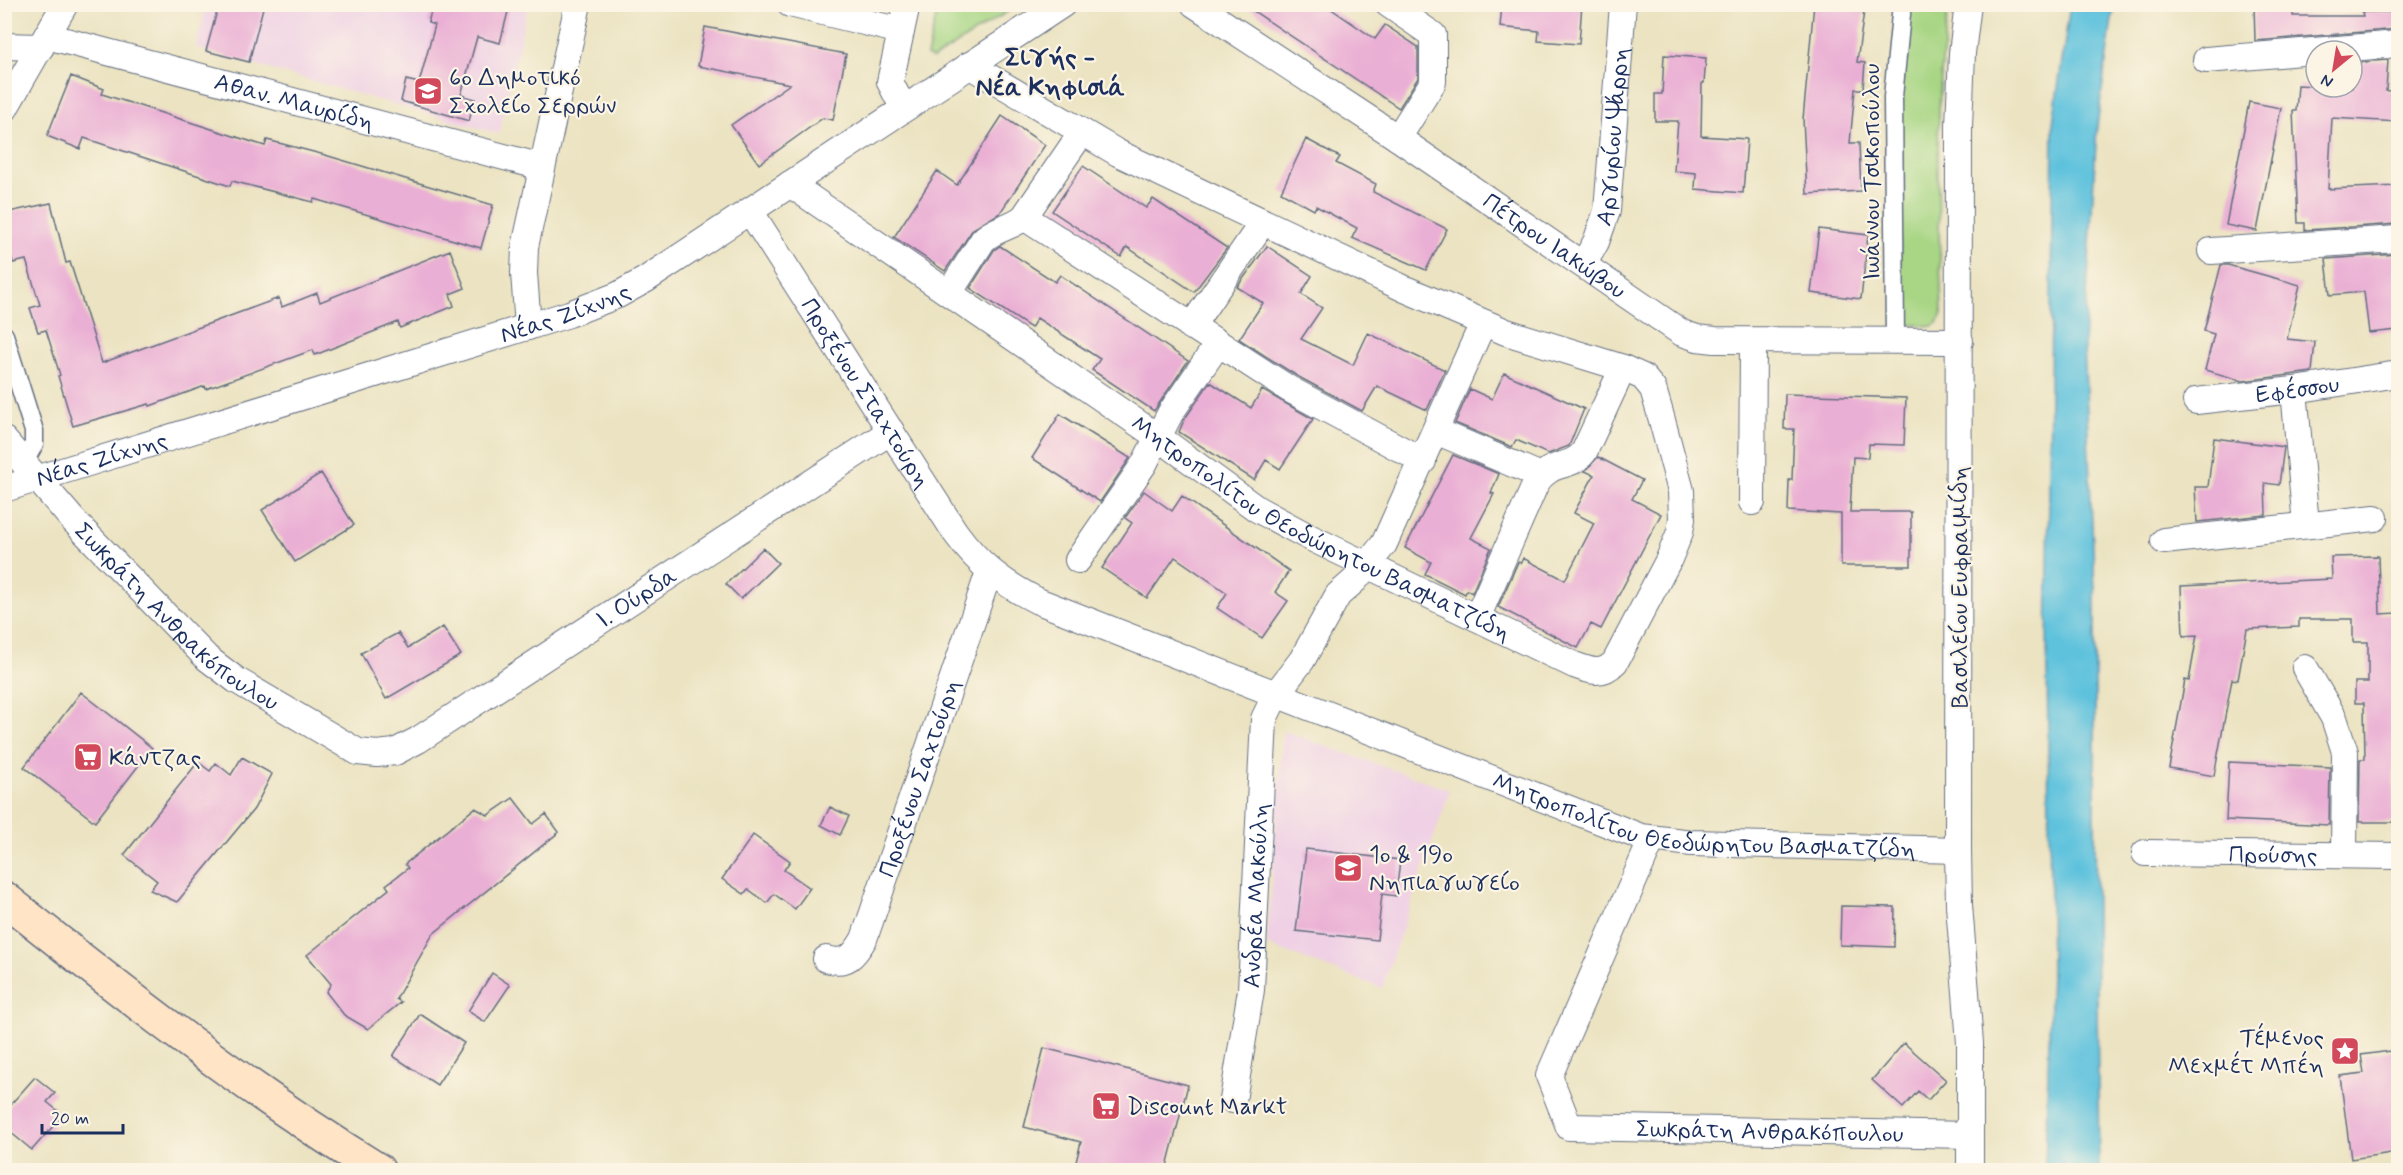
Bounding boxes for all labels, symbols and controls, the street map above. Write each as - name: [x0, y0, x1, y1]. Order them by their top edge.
- north arrow: [2304, 39, 2364, 99]
- district label: Σιγής - Νέα Κηφισιά: [975, 41, 1125, 105]
- street label: Αργυρίου Ψάρρη: [1589, 46, 1637, 230]
- place label: 6ο Δημοτικό Σχολείο Σερρών: [449, 63, 616, 122]
- street label: Ιωάννου Τσικοπούλου: [1857, 63, 1888, 281]
- street label: Αθαν. Μαυρίδη: [211, 67, 377, 139]
- text: N: [2317, 69, 2337, 92]
- school or university icon: 6ο Δημοτικό Σχολείο Σερρών: [412, 75, 444, 107]
- street label: Πέτρου Ιακώβου: [1476, 187, 1632, 307]
- street label: Νέας Ζίχνης: [497, 277, 637, 351]
- street label: Προξένου Σταχτούρη: [793, 293, 937, 495]
- street label: Εφέσσου: [2254, 369, 2342, 411]
- street label: Μητροπολίτου Θεοδώρητου Βασματζίδη: [1124, 409, 1516, 649]
- street label: Νέας Ζίχνης: [32, 425, 171, 495]
- street label: Βασιλείου Ευφραιμίδη: [1945, 466, 1976, 708]
- street label: Σωκράτη Ανθρακόπουλου: [67, 516, 284, 719]
- street label: Ι. Ούρδα: [591, 561, 683, 636]
- street label: Προξένου Σαχτούρη: [872, 675, 968, 882]
- supermarket icon: Κάντζας: [72, 741, 104, 773]
- place label: Κάντζας: [109, 743, 201, 774]
- street label: Μητροπολίτου Θεοδώρητου Βασματζίδη: [1487, 766, 1916, 866]
- street label: Ανδρέα Μακούλη: [1237, 802, 1277, 989]
- place label: 1ο & 19ο Νηπιαγωγείο: [1369, 840, 1520, 899]
- street label: Προύσης: [2228, 840, 2317, 872]
- school or university icon: 1ο & 19ο Νηπιαγωγείο: [1332, 852, 1364, 884]
- place label: Τέμενος Μεχμέτ Μπέη: [2168, 1022, 2324, 1082]
- place icon: Τέμενος Μεχμέτ Μπέη: [2329, 1035, 2361, 1067]
- supermarket icon: Discount Markt: [1090, 1090, 1122, 1122]
- place label: Discount Markt: [1127, 1092, 1287, 1123]
- scale bar: [42, 1097, 123, 1135]
- text: 20 m: [51, 1107, 89, 1131]
- street label: Σωκράτη Ανθρακόπουλου: [1636, 1114, 1904, 1151]

